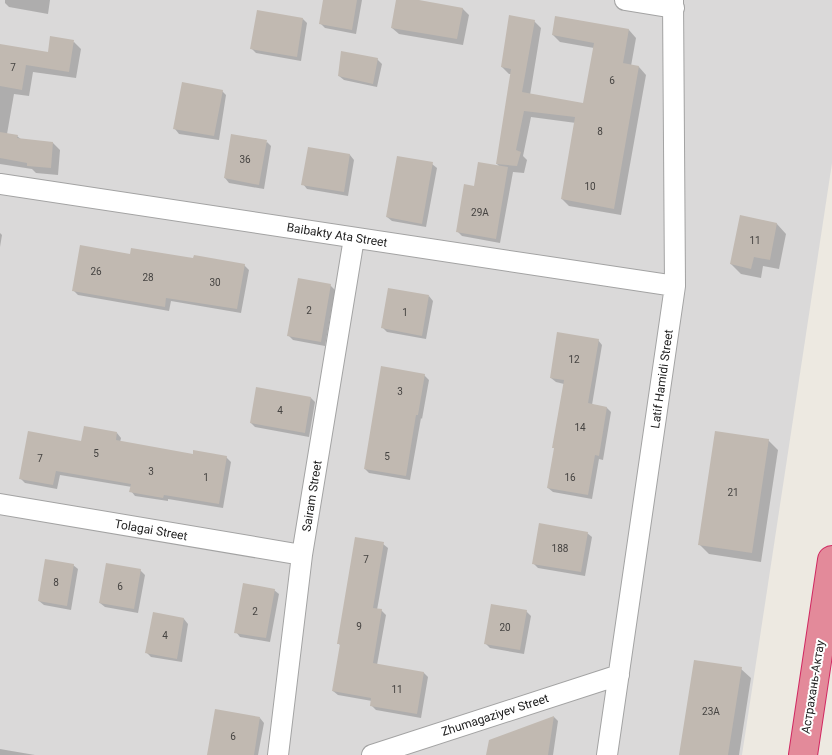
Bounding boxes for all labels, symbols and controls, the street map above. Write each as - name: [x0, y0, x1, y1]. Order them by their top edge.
- house number: 7: [10, 62, 16, 73]
- house number: 6: [609, 75, 615, 86]
- house number: 8: [597, 126, 603, 137]
- house number: 36: [239, 154, 251, 165]
- house number: 10: [584, 181, 596, 192]
- house number: 29А: [471, 207, 489, 218]
- street label: Baibakty Ata Street: [286, 220, 388, 250]
- house number: 11: [749, 235, 761, 246]
- house number: 26: [90, 266, 102, 277]
- house number: 28: [142, 272, 154, 283]
- house number: 30: [209, 277, 221, 288]
- house number: 2: [306, 305, 312, 316]
- house number: 1: [402, 307, 408, 318]
- street label: Latif Hamidi Street: [648, 329, 676, 429]
- house number: 12: [568, 354, 580, 365]
- house number: 3: [397, 386, 403, 397]
- house number: 4: [277, 405, 283, 416]
- house number: 14: [574, 422, 586, 433]
- house number: 5: [93, 448, 99, 459]
- house number: 5: [384, 451, 390, 462]
- house number: 7: [37, 453, 43, 464]
- street label: Sairam Street: [299, 459, 325, 533]
- house number: 3: [148, 466, 154, 477]
- house number: 1: [203, 472, 209, 483]
- house number: 16: [564, 472, 576, 483]
- house number: 21: [727, 487, 739, 498]
- street label: Tolagai Street: [114, 517, 189, 543]
- house number: 188: [552, 543, 569, 554]
- house number: 7: [363, 554, 369, 565]
- house number: 8: [53, 577, 59, 588]
- house number: 6: [117, 581, 123, 592]
- house number: 2: [252, 606, 258, 617]
- house number: 9: [356, 621, 362, 632]
- house number: 20: [499, 622, 511, 633]
- house number: 4: [162, 630, 168, 641]
- street label: Астрахань-Актау: [799, 639, 827, 735]
- house number: 11: [391, 684, 403, 695]
- street label: Zhumagaziyev Street: [440, 691, 550, 739]
- house number: 23А: [702, 706, 720, 717]
- house number: 6: [230, 731, 236, 742]

